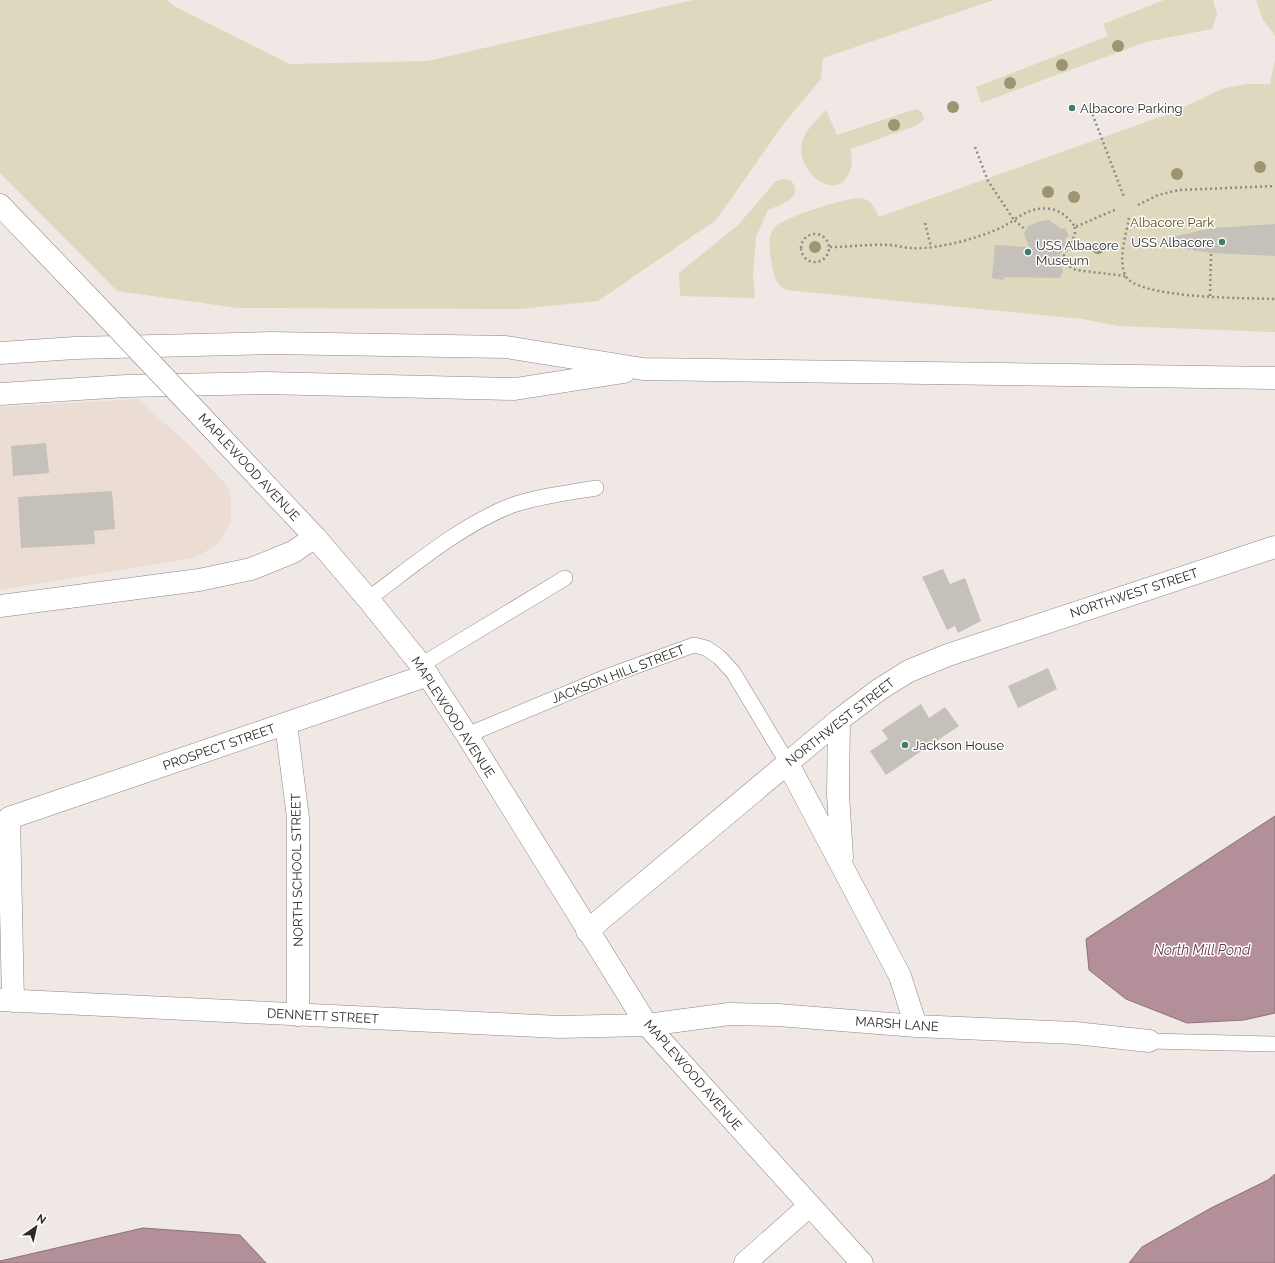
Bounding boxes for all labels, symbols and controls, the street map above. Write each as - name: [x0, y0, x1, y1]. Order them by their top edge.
- place label: Albacore Parking: [1080, 101, 1183, 116]
- marker: Albacore Parking: [1067, 103, 1077, 113]
- park label: Albacore Park: [1130, 215, 1214, 230]
- place label: USS Albacore: [1131, 235, 1214, 250]
- marker: USS Albacore: [1217, 237, 1227, 247]
- place label: USS Albacore Museum: [1036, 238, 1119, 268]
- marker: USS Albacore Museum: [1023, 247, 1033, 257]
- street label: MAPLEWOOD AVENUE: [195, 410, 303, 524]
- street label: NORTHWEST STREET: [1068, 565, 1200, 621]
- street label: JACKSON HILL STREET: [549, 642, 687, 706]
- street label: MAPLEWOOD AVENUE: [408, 654, 498, 780]
- street label: NORTHWEST STREET: [783, 675, 897, 769]
- street label: PROSPECT STREET: [161, 721, 277, 773]
- place label: Jackson House: [913, 738, 1004, 753]
- marker: Jackson House: [900, 740, 910, 750]
- street label: NORTH SCHOOL STREET: [288, 793, 306, 947]
- water label: North Mill Pond: [1154, 942, 1251, 958]
- street label: DENNETT STREET: [267, 1006, 379, 1026]
- street label: MARSH LANE: [855, 1014, 939, 1034]
- street label: MAPLEWOOD AVENUE: [641, 1017, 745, 1133]
- north arrow: [16, 1207, 56, 1247]
- text: N: [34, 1211, 48, 1227]

